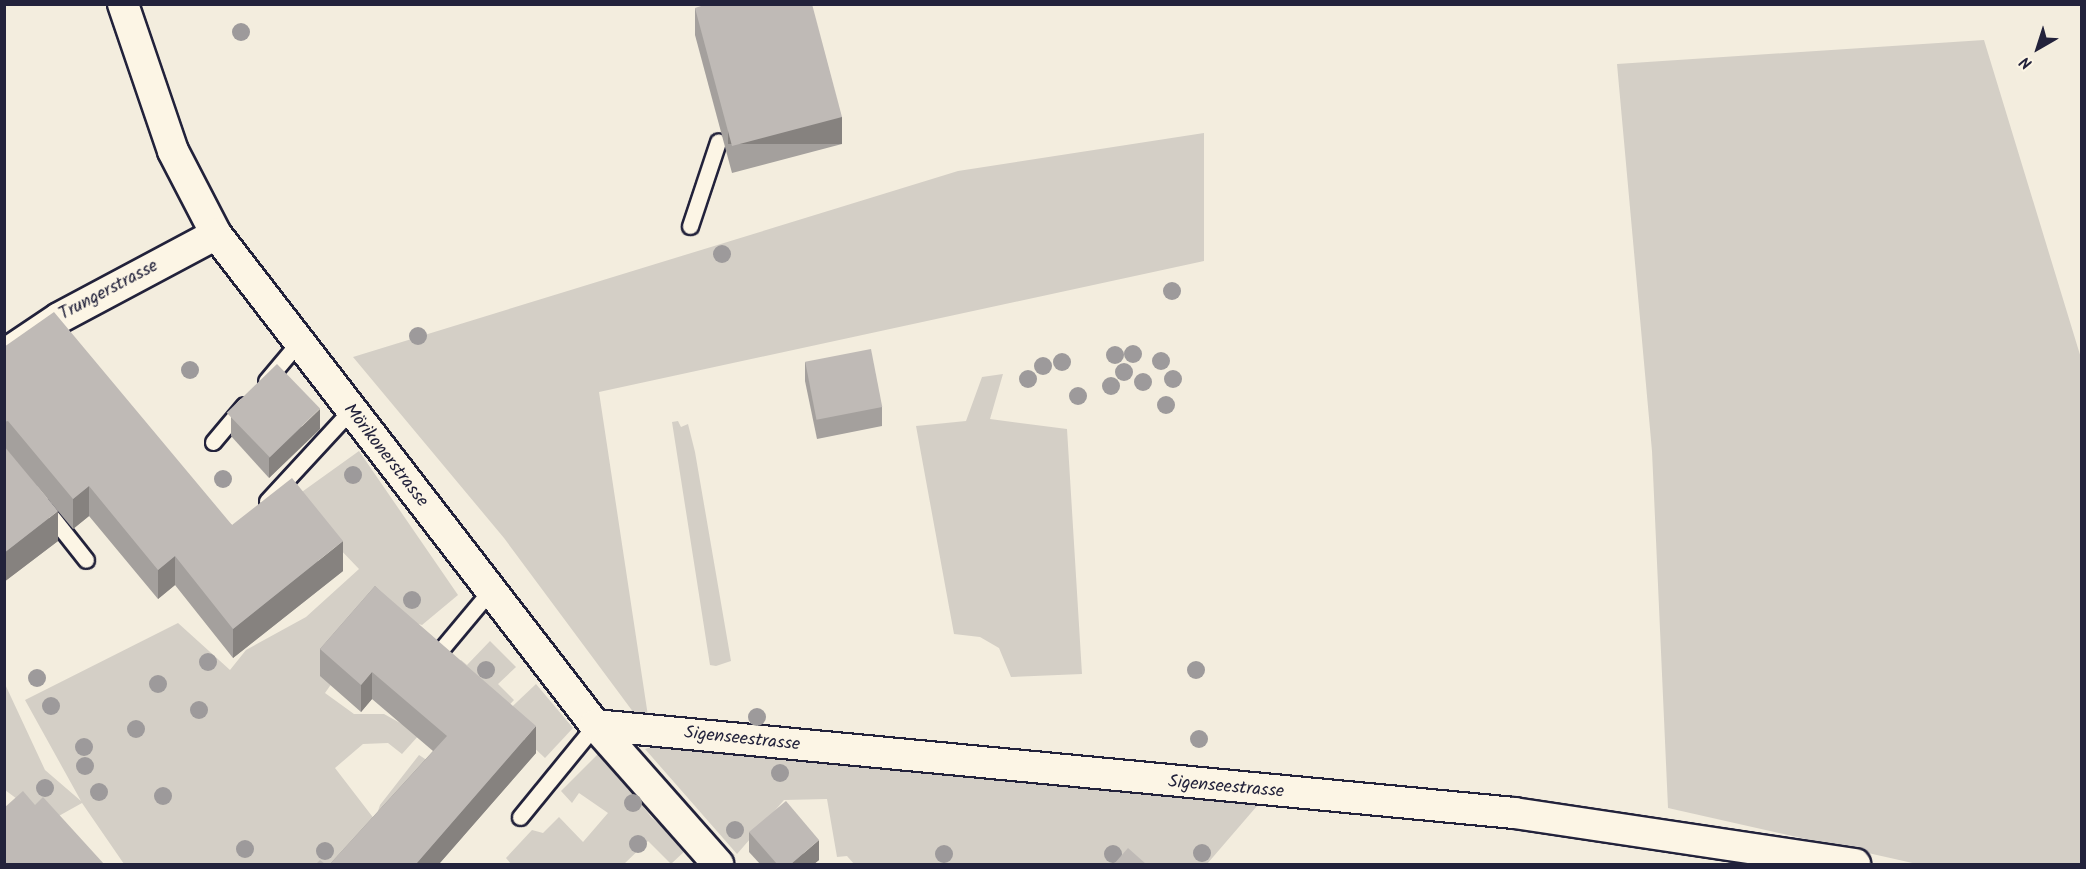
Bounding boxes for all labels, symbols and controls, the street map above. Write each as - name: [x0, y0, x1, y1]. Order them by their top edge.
- north arrow: [2008, 18, 2068, 78]
- text: N: [2015, 49, 2038, 75]
- street label: Trungerstrasse: [56, 256, 162, 326]
- street label: Mörikonerstrasse: [338, 400, 432, 512]
- street label: Sigenseestrasse: [683, 723, 801, 757]
- street label: Sigenseestrasse: [1167, 772, 1285, 804]

